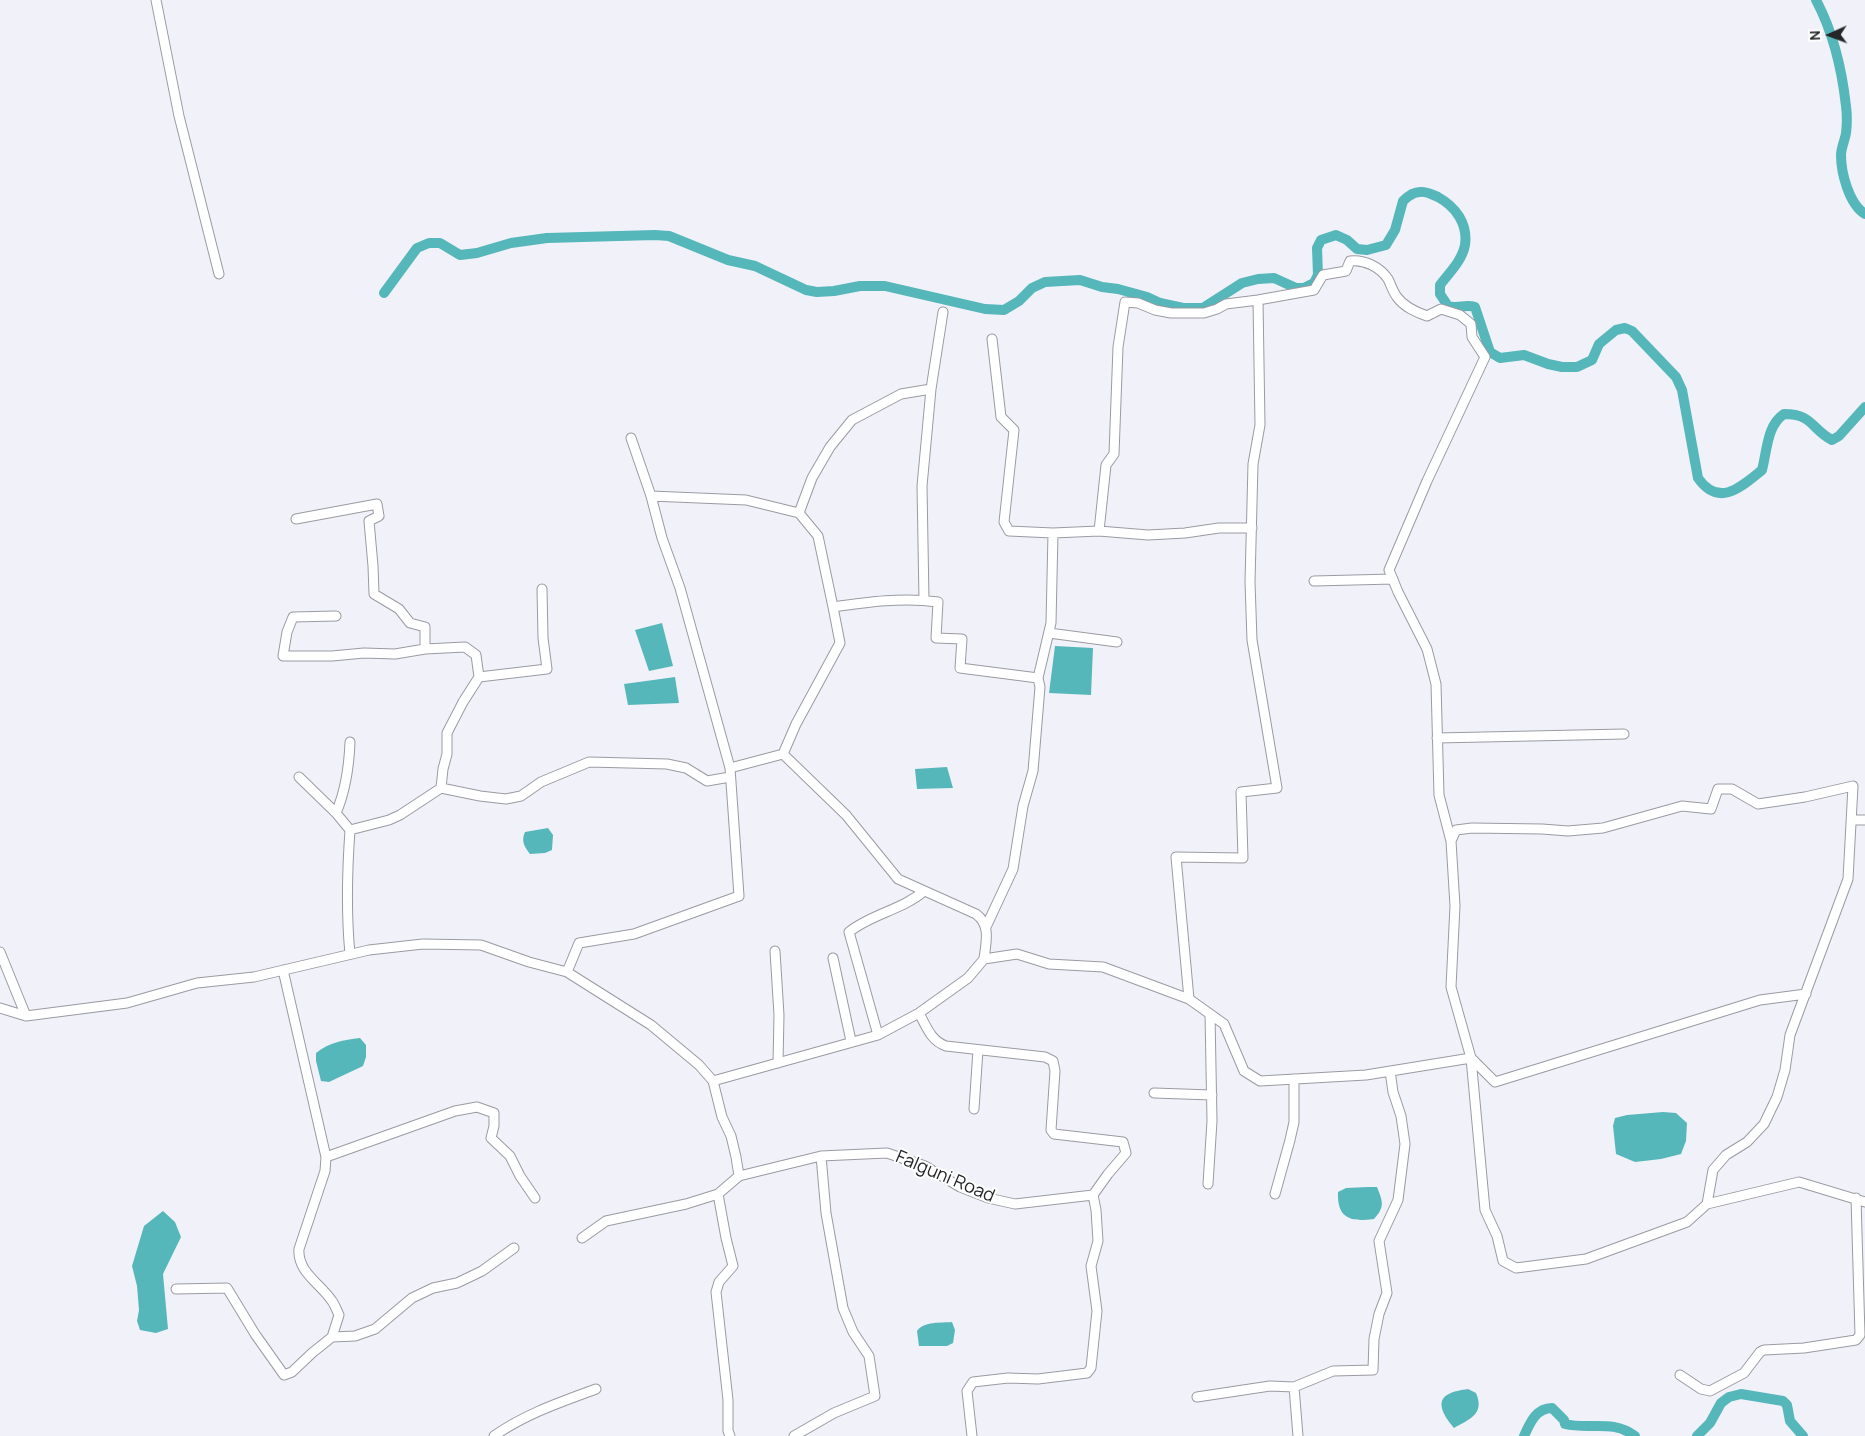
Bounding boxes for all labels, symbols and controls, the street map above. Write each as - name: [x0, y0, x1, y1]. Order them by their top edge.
- north arrow: [1805, 10, 1855, 60]
- text: N: [1805, 30, 1824, 41]
- street label: Falguni Road: [892, 1146, 998, 1208]

